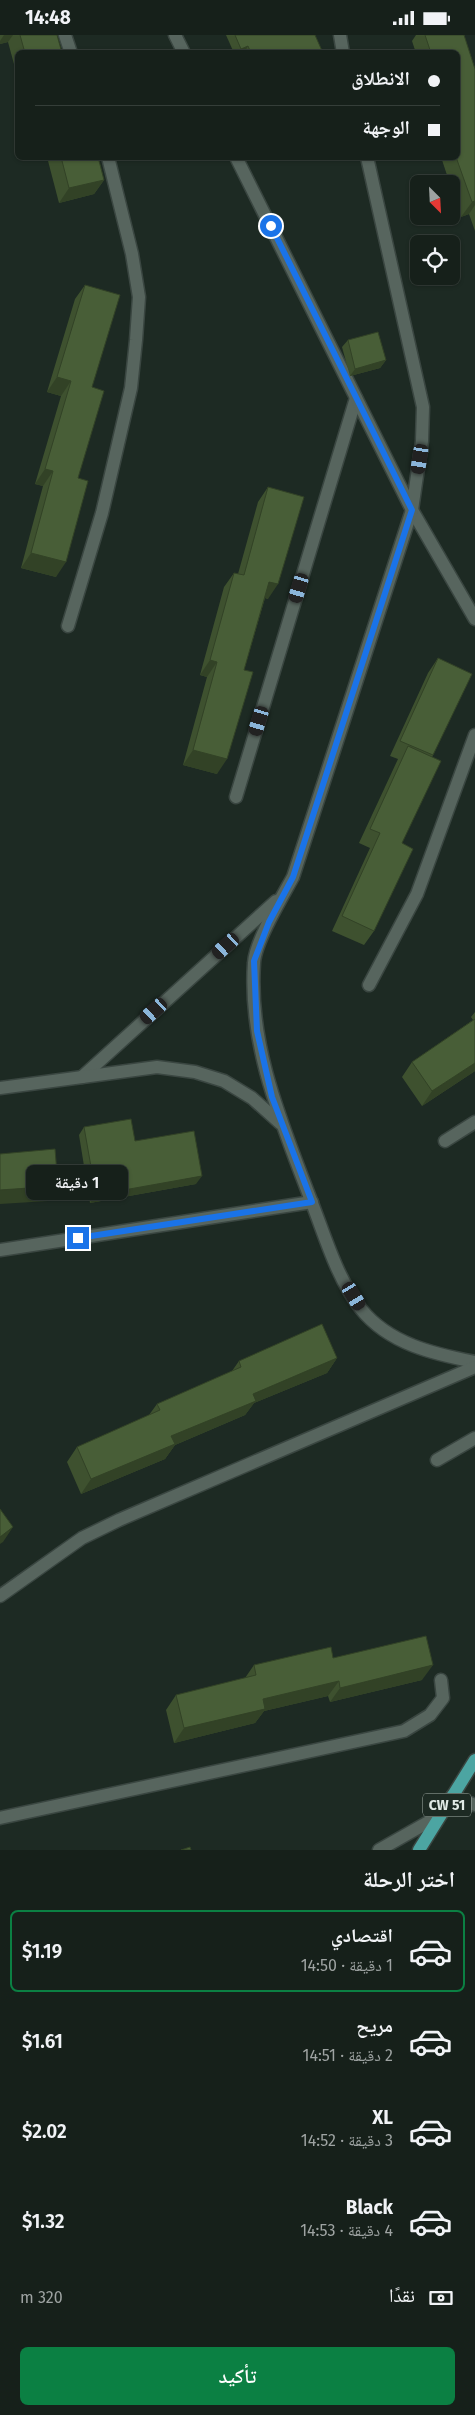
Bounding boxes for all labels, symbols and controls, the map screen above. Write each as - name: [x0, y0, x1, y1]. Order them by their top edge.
- text: 14:48: [25, 6, 71, 29]
- text: الانطلاق: [351, 67, 410, 90]
- text: الوجهة: [362, 116, 410, 139]
- north arrow: [410, 175, 460, 225]
- map controls: [410, 175, 460, 285]
- route start: [260, 215, 282, 237]
- button: locate: [410, 235, 460, 285]
- car: [410, 443, 429, 475]
- car: [287, 571, 310, 605]
- car: [247, 704, 270, 738]
- car: [209, 930, 242, 962]
- car: [137, 995, 170, 1027]
- callout: 1 دقيقة: [27, 1165, 129, 1201]
- text: 1 دقيقة: [55, 1173, 99, 1192]
- route end: [67, 1227, 89, 1249]
- car: [339, 1279, 368, 1313]
- road number: CW 51: [423, 1793, 471, 1817]
- text: اختر الرحلة: [363, 1866, 455, 1893]
- text: اقتصادي: [331, 1924, 393, 1947]
- icon: car: [408, 1929, 453, 1974]
- text: $1.19: [22, 1940, 62, 1963]
- text: 1 دقيقة · 14:50: [301, 1956, 393, 1975]
- text: مريح: [356, 2014, 393, 2037]
- icon: car: [408, 2019, 453, 2064]
- text: $1.61: [22, 2030, 63, 2053]
- text: 2 دقيقة · 14:51: [303, 2046, 393, 2065]
- text: XL: [372, 2106, 393, 2129]
- icon: car: [408, 2109, 453, 2154]
- text: $2.02: [22, 2120, 67, 2143]
- text: 3 دقيقة · 14:52: [301, 2131, 393, 2150]
- text: Black: [346, 2196, 393, 2219]
- icon: car: [408, 2199, 453, 2244]
- text: $1.32: [22, 2210, 65, 2233]
- text: 4 دقيقة · 14:53: [300, 2221, 393, 2240]
- text: نقدًا: [389, 2284, 415, 2307]
- icon: cash: [427, 2284, 455, 2312]
- text: 320 m: [20, 2288, 63, 2307]
- button: تأكيد: [20, 2347, 455, 2405]

